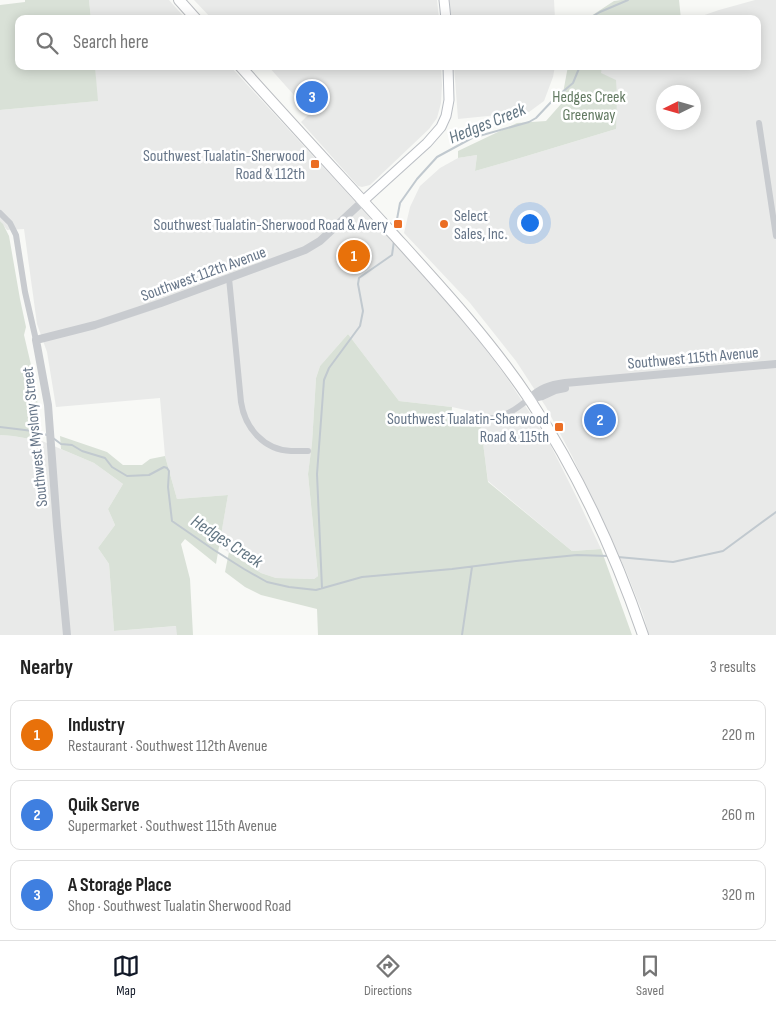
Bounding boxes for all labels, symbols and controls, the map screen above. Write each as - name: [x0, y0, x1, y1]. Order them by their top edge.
- search box: [15, 15, 761, 70]
- icon: search: [33, 29, 61, 57]
- text: Search here: [73, 31, 149, 54]
- pin: 3: [296, 78, 328, 116]
- north arrow: [656, 85, 701, 130]
- park label: Hedges Creek Greenway: [552, 88, 626, 125]
- water label: Hedges Creek: [446, 98, 530, 148]
- place label: Southwest Tualatin-Sherwood Road & 112th: [143, 147, 305, 184]
- marker: Southwest Tualatin-Sherwood Road & 112th: [309, 158, 321, 170]
- place label: Select Sales, Inc.: [454, 207, 508, 244]
- your location: [517, 210, 543, 236]
- place label: Southwest Tualatin-Sherwood Road & Avery: [154, 216, 388, 235]
- marker: Southwest Tualatin-Sherwood Road & Avery: [392, 218, 404, 230]
- marker: Select Sales, Inc.: [438, 218, 450, 230]
- pin: 1: [338, 237, 370, 275]
- street label: Southwest 112th Avenue: [138, 243, 269, 306]
- street label: Southwest 115th Avenue: [627, 343, 759, 374]
- street label: Southwest Myslony Street: [19, 366, 52, 508]
- pin: 2: [584, 401, 616, 439]
- place label: Southwest Tualatin-Sherwood Road & 115th: [387, 410, 549, 447]
- marker: Southwest Tualatin-Sherwood Road & 115th: [553, 421, 565, 433]
- water label: Hedges Creek: [187, 511, 267, 573]
- text: Nearby: [20, 655, 73, 680]
- text: 3 results: [710, 658, 756, 677]
- text: Industry: [68, 714, 125, 737]
- text: 1: [34, 726, 40, 745]
- text: 220 m: [722, 726, 755, 745]
- text: Restaurant · Southwest 112th Avenue: [68, 737, 267, 756]
- text: Quik Serve: [68, 794, 140, 817]
- text: 2: [33, 806, 41, 825]
- text: 260 m: [721, 806, 755, 825]
- text: Supermarket · Southwest 115th Avenue: [68, 817, 277, 836]
- text: A Storage Place: [68, 874, 172, 897]
- text: 3: [33, 886, 41, 905]
- text: 320 m: [722, 886, 755, 905]
- text: Shop · Southwest Tualatin Sherwood Road: [68, 897, 291, 916]
- tab: Map: [112, 952, 140, 999]
- tab: Directions: [364, 952, 412, 999]
- tab: Saved: [636, 952, 664, 999]

